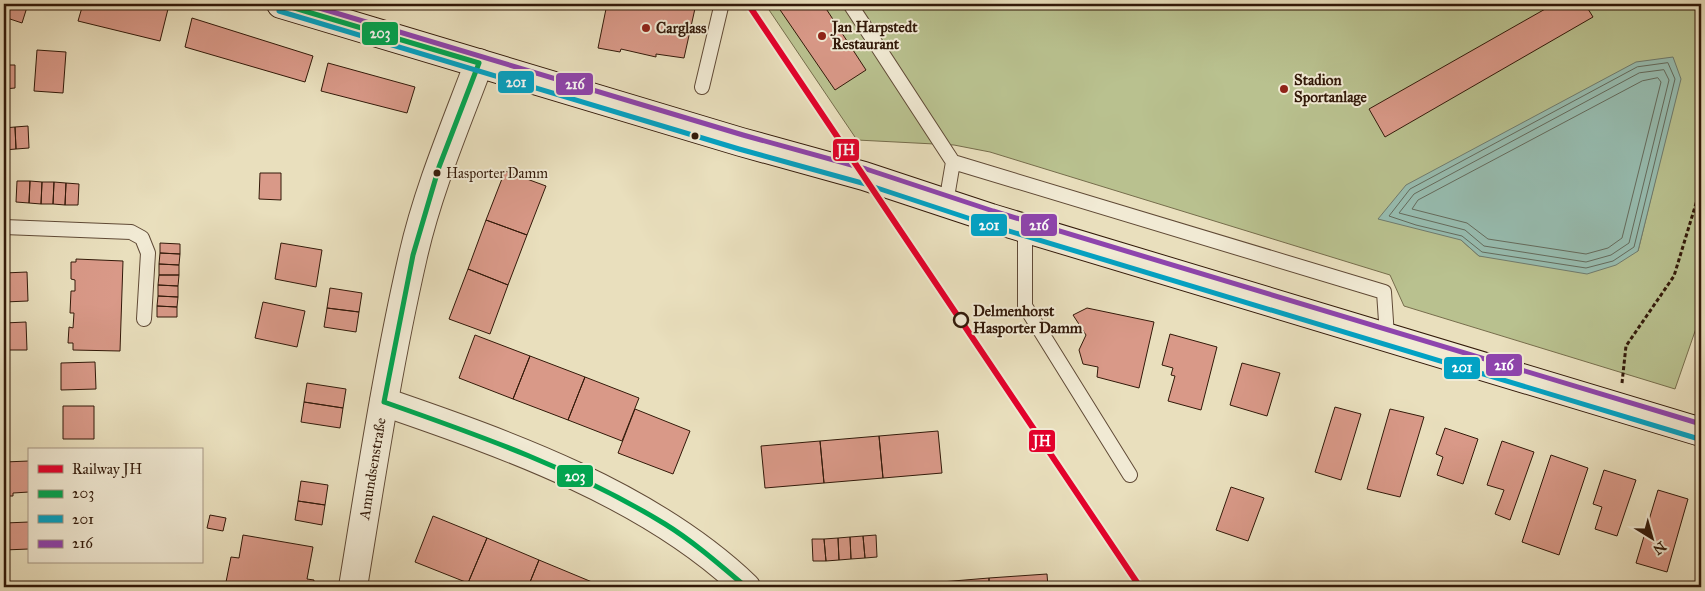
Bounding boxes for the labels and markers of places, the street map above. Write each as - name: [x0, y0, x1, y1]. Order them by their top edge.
- place label: Jan Harpstedt Restaurant: [830, 18, 918, 53]
- place label: Carglass: [656, 19, 707, 38]
- marker: Carglass: [640, 22, 652, 34]
- marker: Jan Harpstedt Restaurant: [816, 30, 828, 42]
- place label: Stadion Sportanlage: [1294, 71, 1368, 107]
- marker: Stadion Sportanlage: [1278, 83, 1290, 95]
- unlabelled marker: [690, 131, 700, 141]
- place label: Hasporter Damm: [446, 165, 548, 182]
- marker: Hasporter Damm: [432, 168, 442, 178]
- place label: Delmenhorst Hasporter Damm: [973, 302, 1083, 338]
- marker: Delmenhorst Hasporter Damm: [953, 312, 969, 328]

